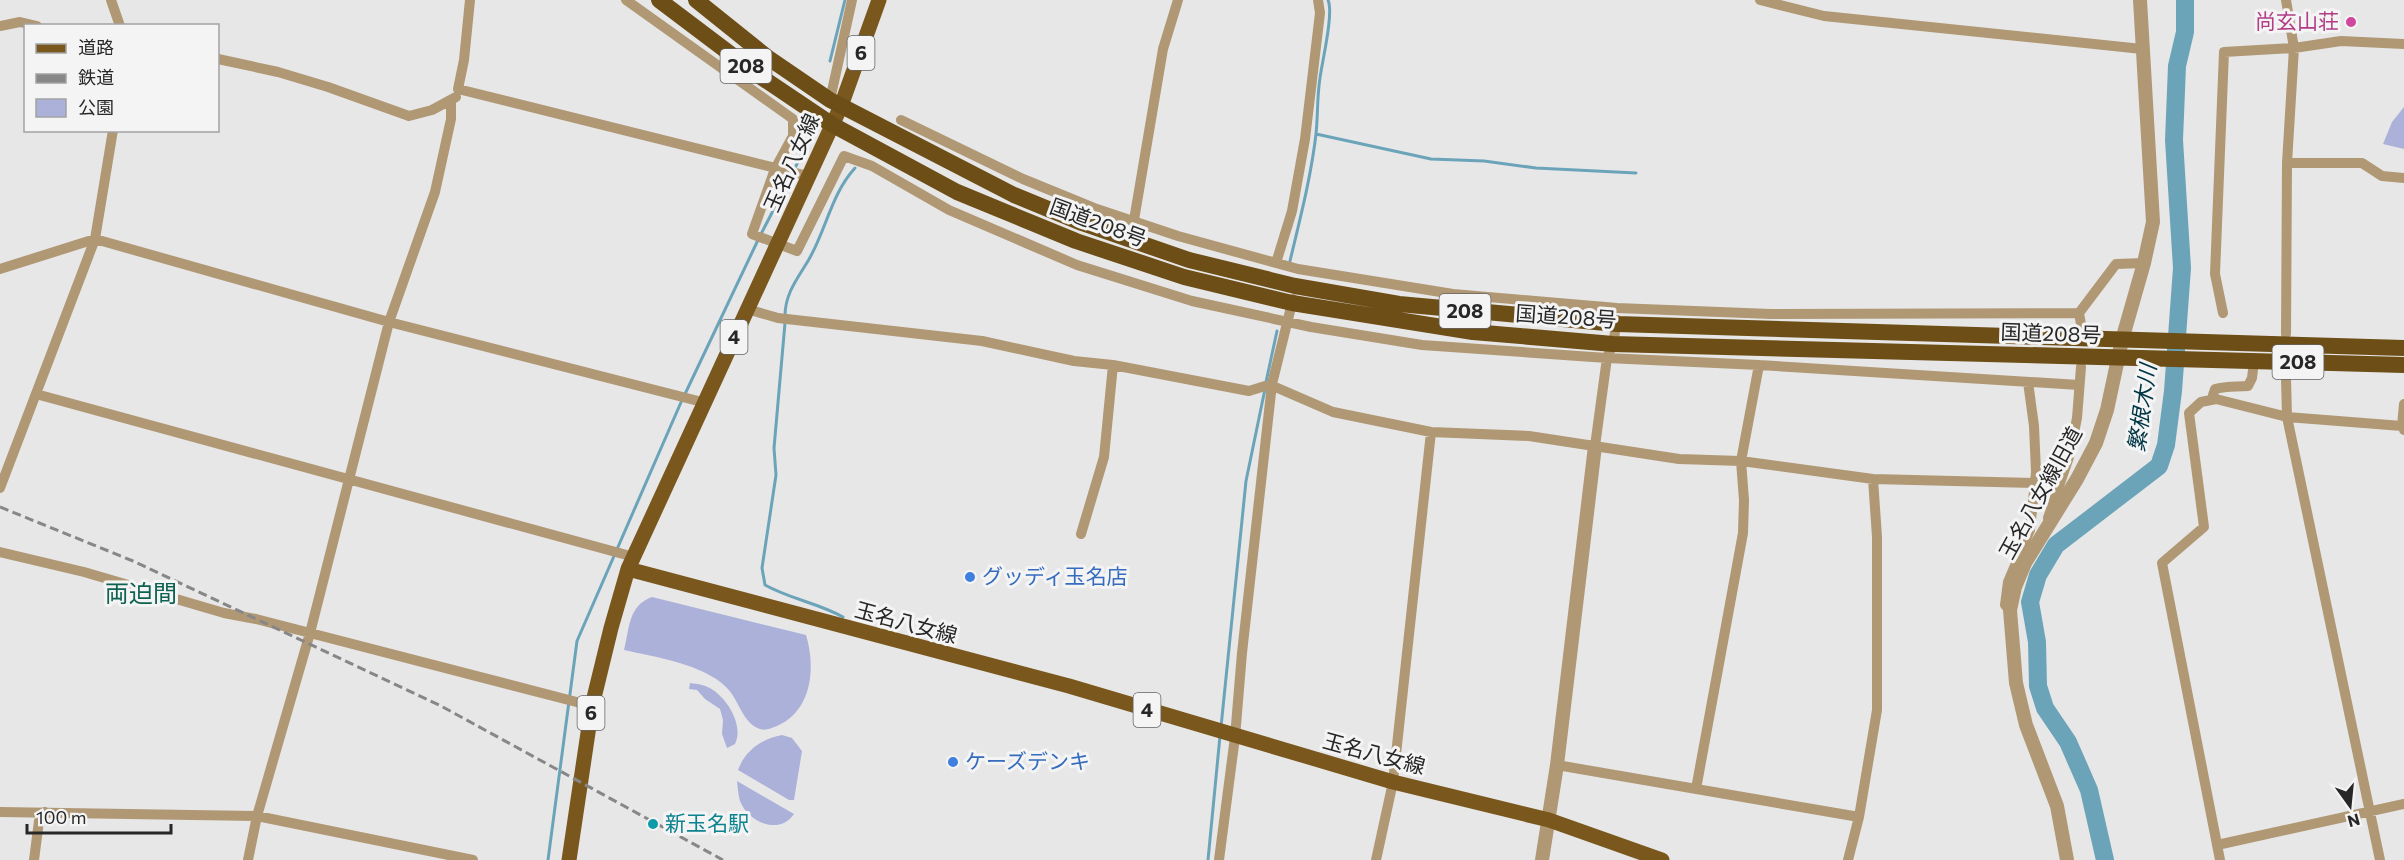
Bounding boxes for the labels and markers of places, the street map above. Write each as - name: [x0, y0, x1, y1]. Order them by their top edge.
- place label: 尚玄山荘: [2255, 8, 2339, 33]
- marker: 尚玄山荘: [2344, 15, 2358, 29]
- place label: グッディ玉名店: [982, 563, 1128, 588]
- marker: グッディ玉名店: [963, 570, 977, 584]
- place label: ケーズデンキ: [965, 748, 1090, 773]
- marker: ケーズデンキ: [946, 755, 960, 769]
- place label: 新玉名駅: [665, 810, 749, 835]
- marker: 新玉名駅: [646, 817, 660, 831]

